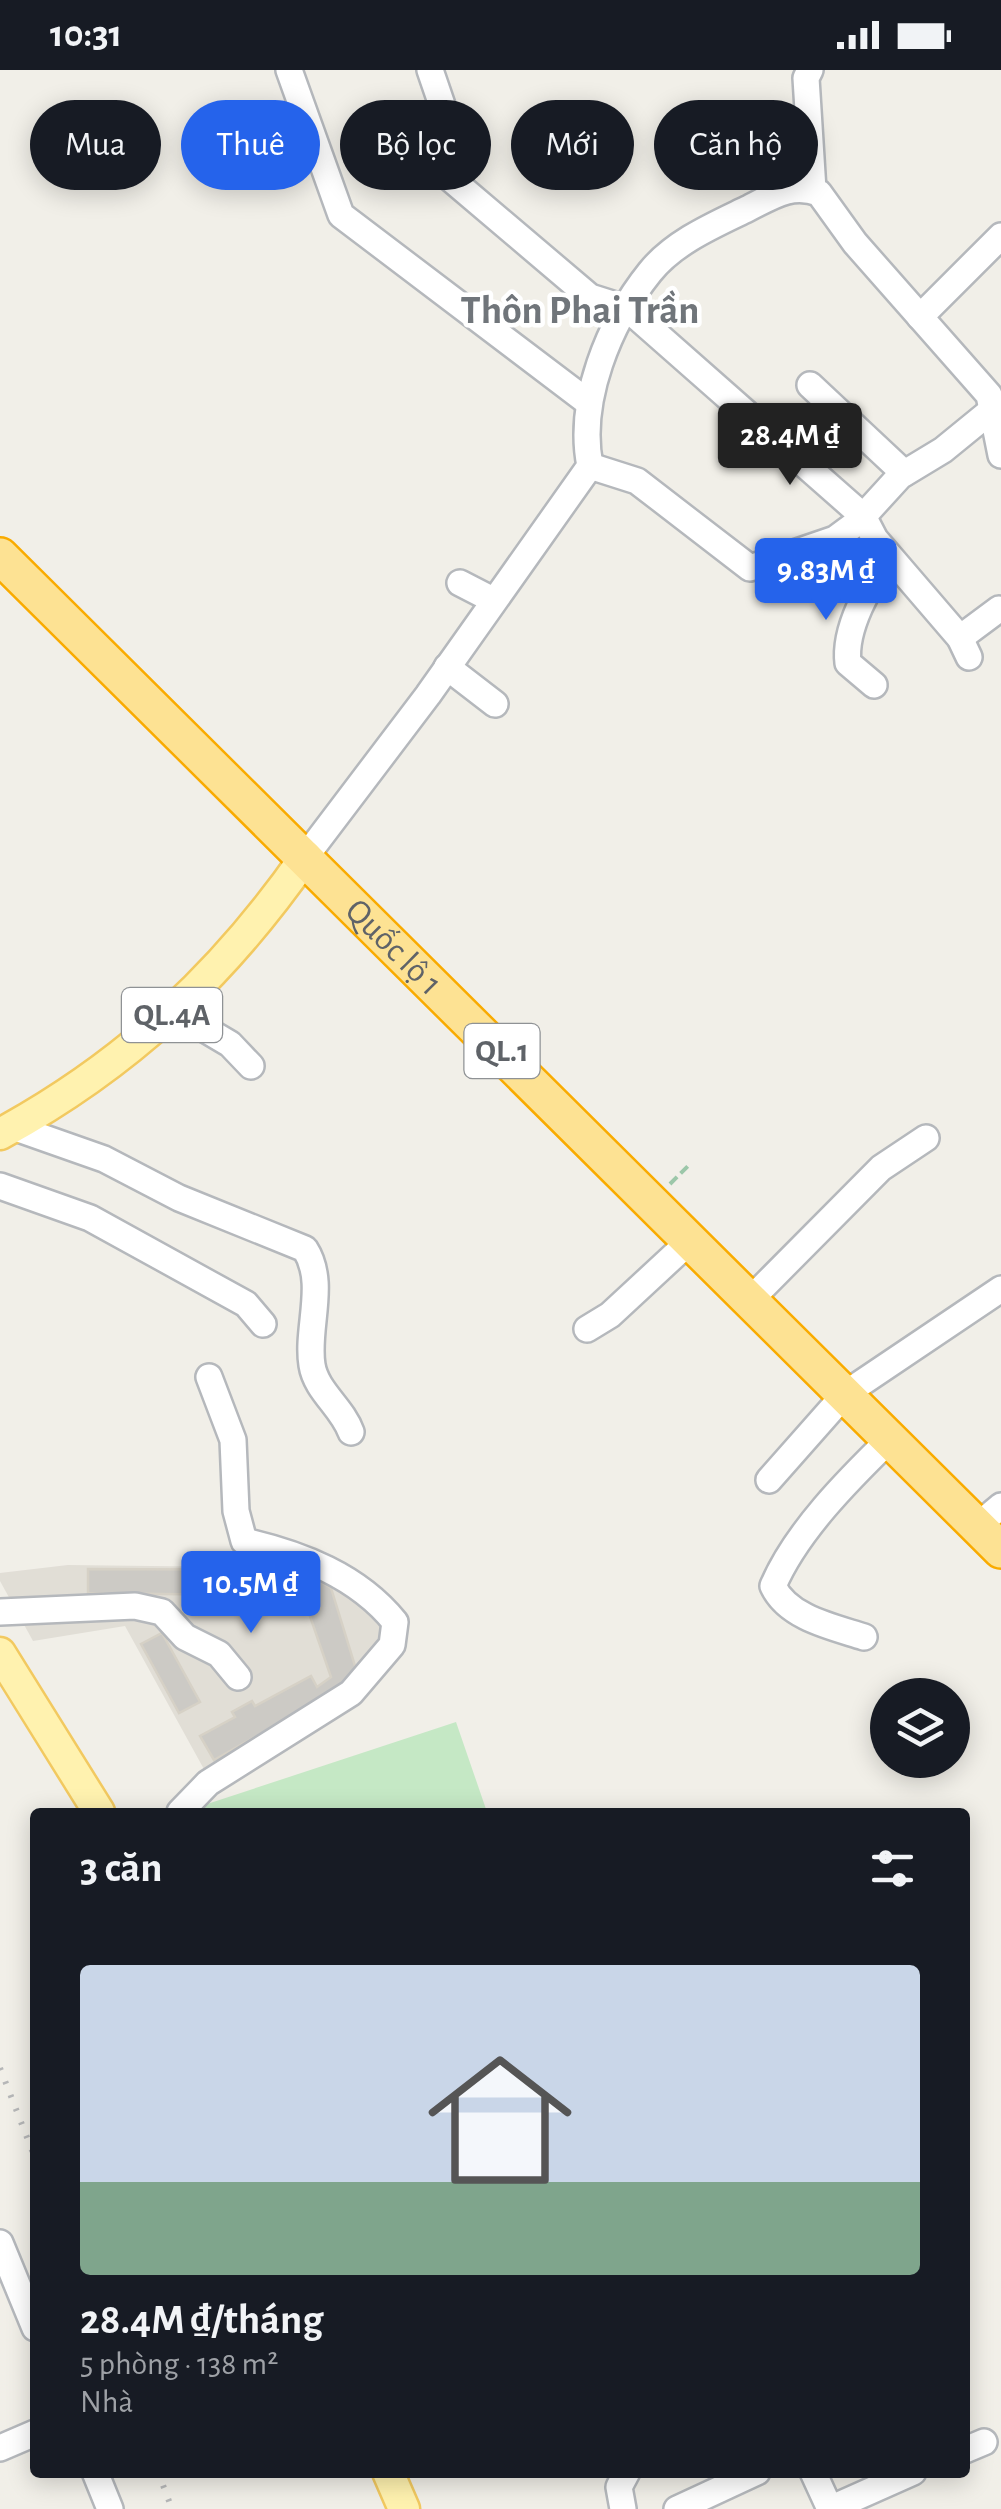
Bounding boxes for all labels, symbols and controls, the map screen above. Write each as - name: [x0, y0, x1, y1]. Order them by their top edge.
- text: 10:31: [50, 16, 122, 54]
- chip: Mua: [30, 100, 161, 190]
- chip: Thuê: [181, 100, 320, 190]
- chip: Bộ lọc: [340, 100, 491, 190]
- chip: Mới: [511, 100, 634, 190]
- chip: Căn hộ: [654, 100, 818, 190]
- district label: Thôn Phai Trần: [461, 290, 700, 331]
- pin: 28.4M ₫: [698, 403, 882, 488]
- text: 28.4M ₫: [740, 419, 840, 451]
- pin: 9.83M ₫: [734, 538, 918, 623]
- text: 9.83M ₫: [777, 554, 875, 586]
- street label: Quốc lộ 1: [339, 892, 449, 1002]
- road number: QL.4A: [122, 988, 222, 1042]
- road number: QL.1: [464, 1024, 540, 1078]
- pin: 10.5M ₫: [159, 1551, 343, 1636]
- text: 10.5M ₫: [203, 1567, 299, 1599]
- map controls: [870, 1678, 970, 1778]
- button: layers: [870, 1678, 970, 1778]
- icon: filters: [865, 1841, 920, 1896]
- text: 3 căn: [80, 1847, 162, 1889]
- icon: home: [410, 2030, 590, 2210]
- text: 28.4M ₫/tháng: [80, 2299, 323, 2341]
- text: 5 phòng · 138 m²: [80, 2348, 278, 2380]
- text: Nhà: [80, 2386, 133, 2418]

